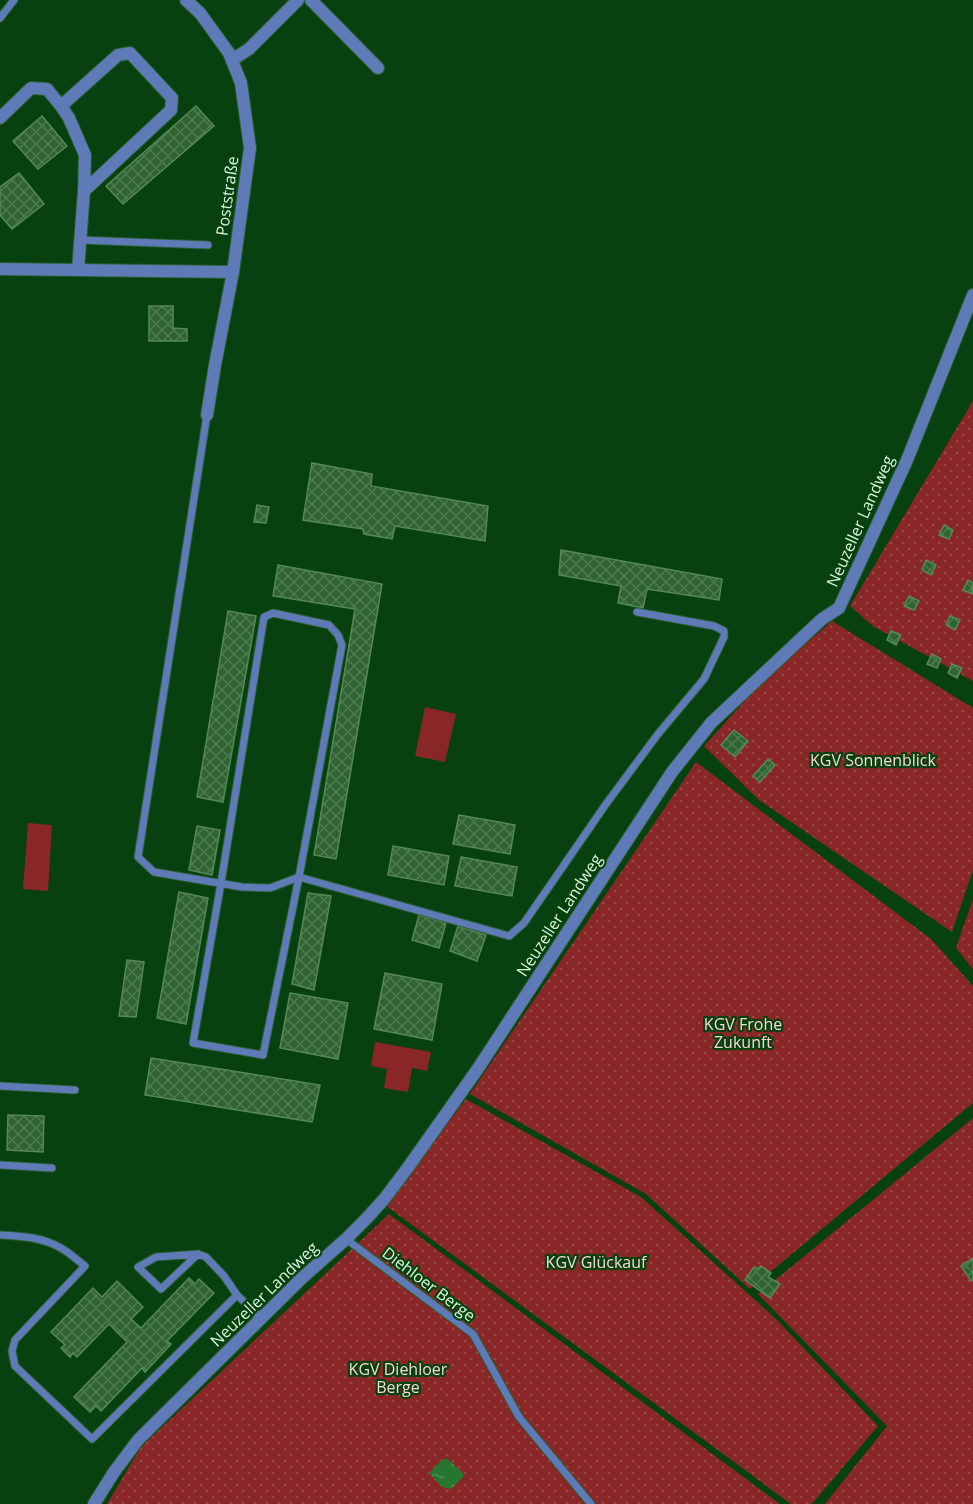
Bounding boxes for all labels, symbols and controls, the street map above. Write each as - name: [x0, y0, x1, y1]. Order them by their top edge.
- street label: Poststraße: [211, 155, 243, 237]
- street label: Neuzeller Landweg: [821, 451, 899, 590]
- park label: KGV Sonnenblick: [810, 749, 937, 771]
- street label: Neuzeller Landweg: [511, 849, 607, 981]
- park label: KGV Frohe Zukunft: [704, 1013, 782, 1053]
- street label: Neuzeller Landweg: [205, 1237, 323, 1351]
- street label: Diehloer Berge: [378, 1242, 480, 1326]
- park label: KGV Glückauf: [546, 1251, 648, 1273]
- park label: KGV Diehloer Berge: [349, 1358, 448, 1398]

